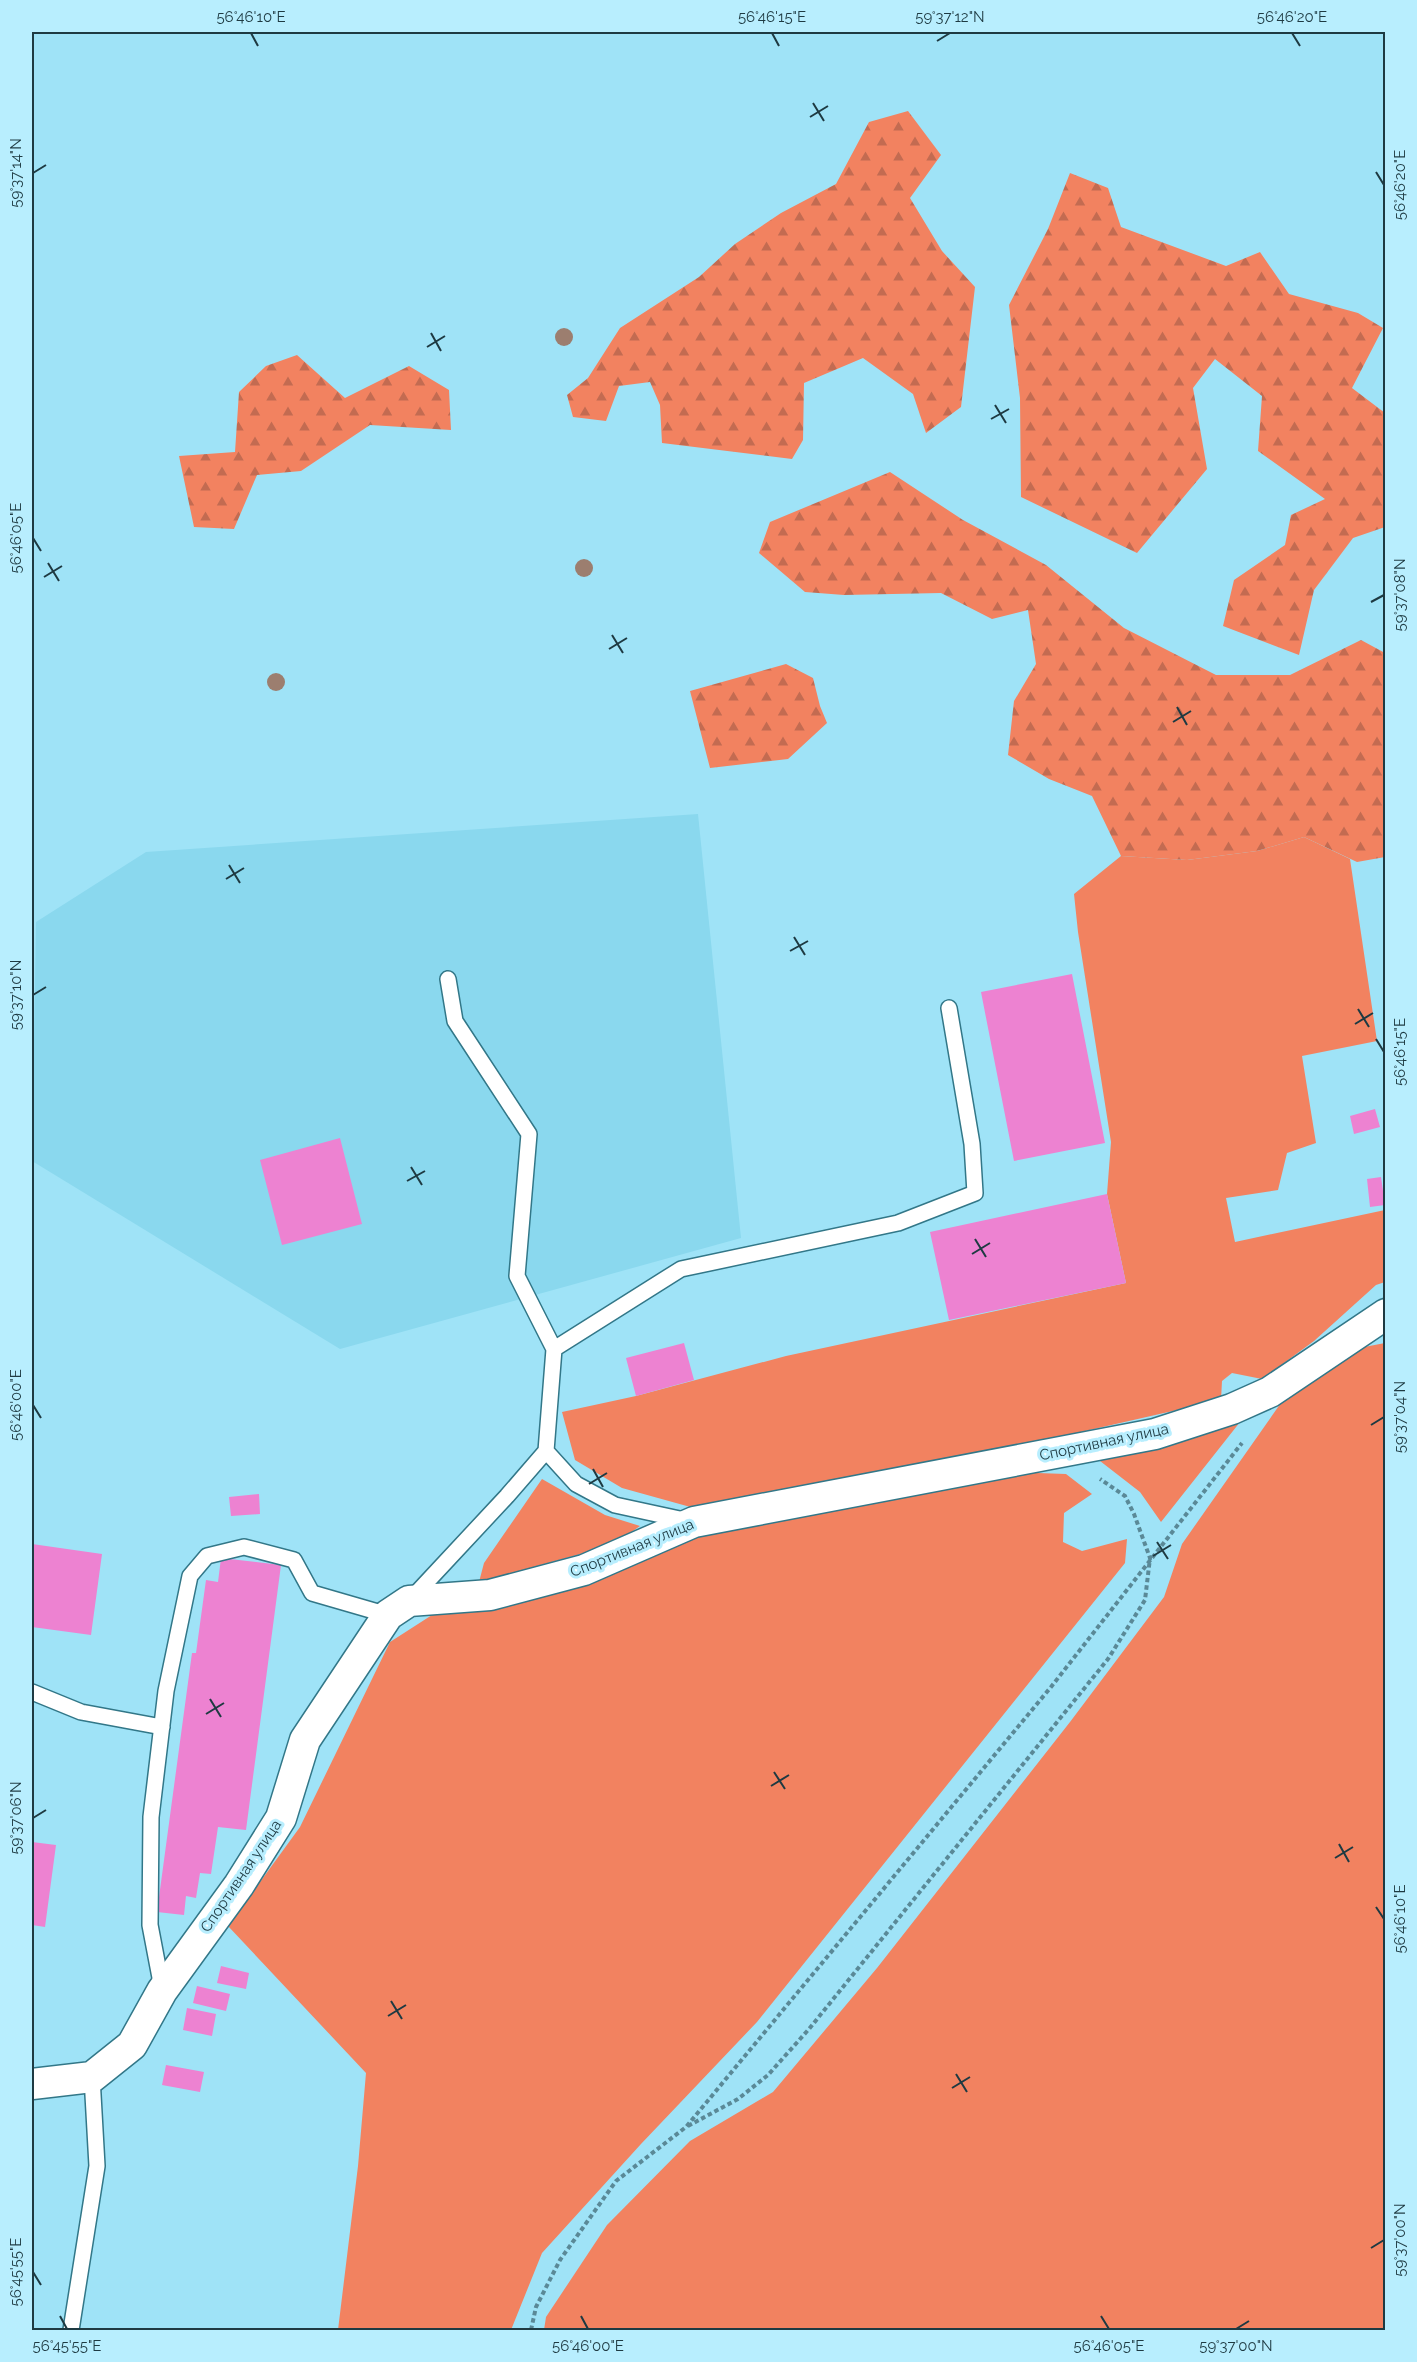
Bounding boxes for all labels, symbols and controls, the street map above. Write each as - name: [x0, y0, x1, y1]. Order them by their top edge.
- text: 56°46'10"E: [216, 8, 286, 26]
- text: 56°46'15"E: [738, 8, 806, 26]
- text: 59°37'12"N: [915, 8, 985, 26]
- text: 56°46'20"E: [1257, 8, 1327, 26]
- text: 59°37'14"N: [7, 138, 25, 208]
- text: 56°46'20"E: [1391, 150, 1409, 220]
- text: 56°46'05"E: [7, 503, 25, 573]
- text: 59°37'08"N: [1391, 558, 1409, 632]
- text: 59°37'10"N: [7, 960, 25, 1030]
- text: 56°46'15"E: [1391, 1018, 1409, 1086]
- text: 56°46'00"E: [7, 1369, 25, 1441]
- text: 59°37'04"N: [1391, 1381, 1409, 1453]
- street label: Спортивная улица: [1038, 1420, 1170, 1464]
- street label: Спортивная улица: [568, 1515, 696, 1581]
- text: 59°37'06"N: [7, 1781, 25, 1855]
- street label: Спортивная улица: [197, 1816, 285, 1936]
- text: 56°46'10"E: [1391, 1884, 1409, 1954]
- text: 59°37'00"N: [1391, 2203, 1409, 2277]
- text: 56°45'55"E: [7, 2238, 25, 2306]
- text: 56°45'55"E: [33, 2337, 101, 2355]
- text: 56°46'00"E: [552, 2337, 624, 2355]
- text: 56°46'05"E: [1074, 2337, 1144, 2355]
- text: 59°37'00"N: [1199, 2337, 1273, 2355]

